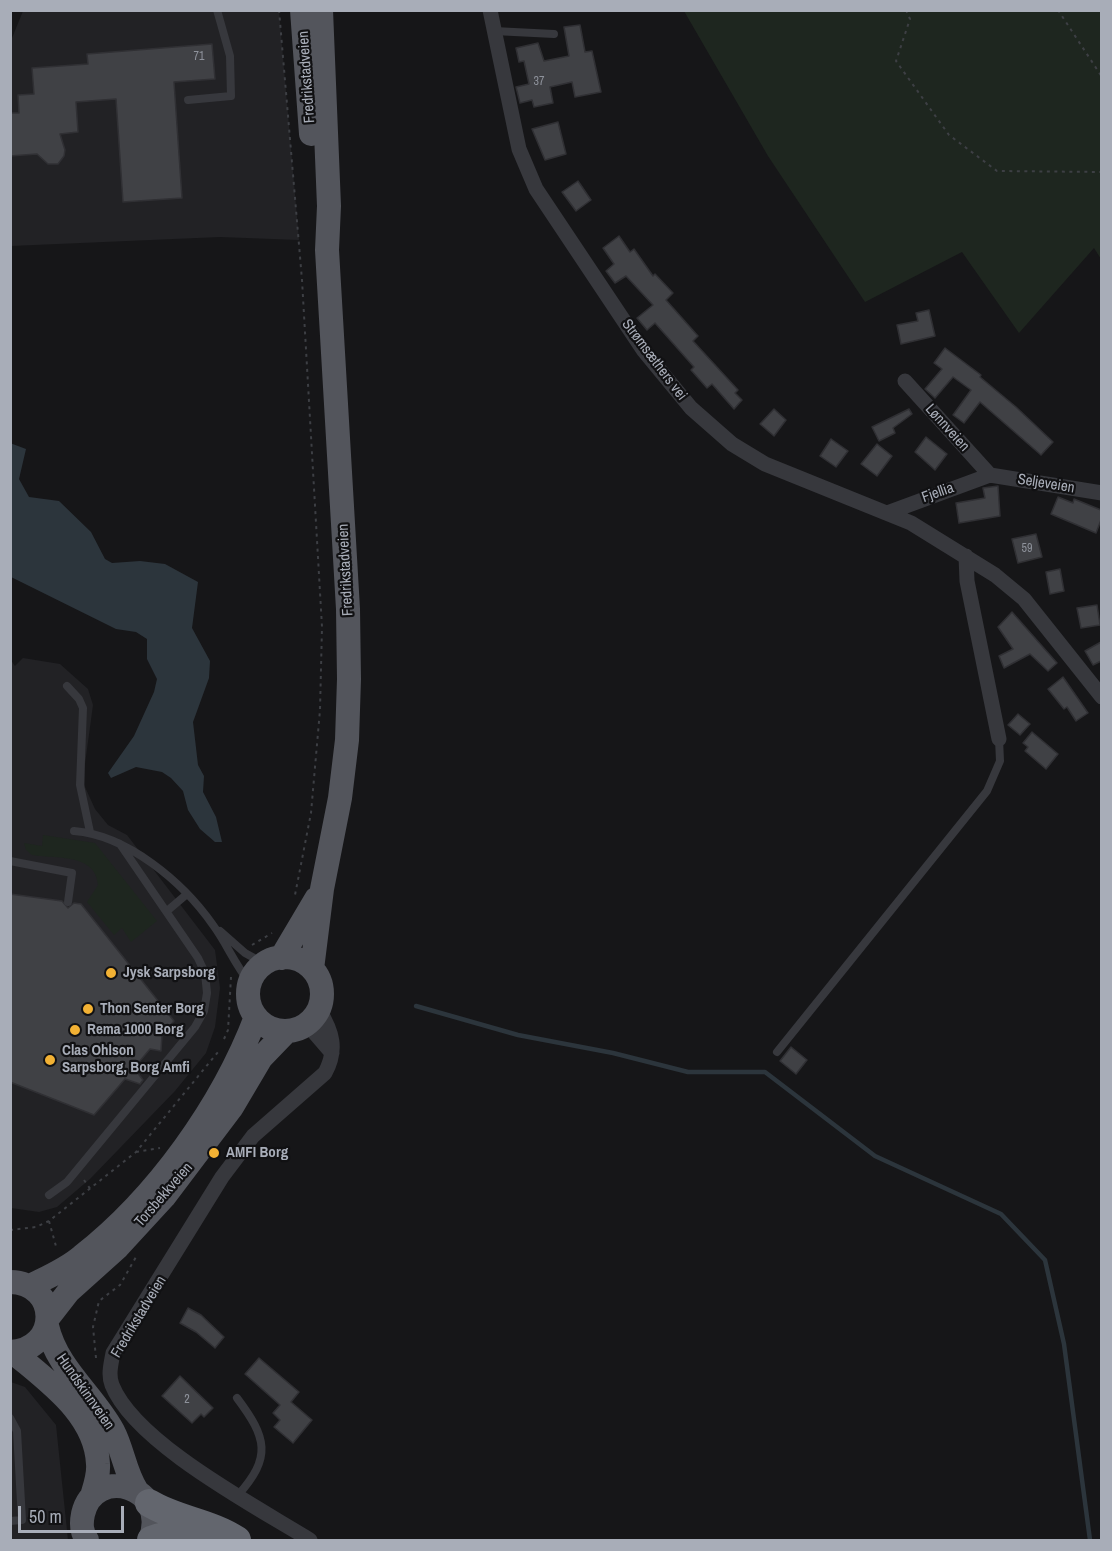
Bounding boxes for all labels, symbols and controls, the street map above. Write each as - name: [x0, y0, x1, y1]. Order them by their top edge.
- street label: Fredrikstadveien: [295, 30, 319, 124]
- house number: 71: [194, 50, 204, 64]
- house number: 37: [534, 75, 544, 89]
- street label: Strømsæthers vei: [618, 316, 690, 404]
- street label: Lønnveien: [921, 401, 973, 455]
- street label: Seljeveien: [1016, 471, 1076, 497]
- street label: Fjellia: [920, 479, 956, 507]
- street label: Fredrikstadveien: [335, 523, 357, 617]
- house number: 59: [1022, 542, 1032, 556]
- place label: Jysk Sarpsborg: [123, 964, 215, 982]
- marker: Jysk Sarpsborg: [104, 966, 118, 980]
- place label: Thon Senter Borg: [100, 1000, 204, 1018]
- marker: Thon Senter Borg: [81, 1002, 95, 1016]
- place label: Rema 1000 Borg: [87, 1021, 183, 1039]
- marker: Rema 1000 Borg: [68, 1023, 82, 1037]
- place label: Clas Ohlson Sarpsborg, Borg Amfi: [62, 1042, 190, 1077]
- marker: Clas Ohlson Sarpsborg, Borg Amfi: [43, 1053, 57, 1067]
- place label: AMFI Borg: [226, 1144, 288, 1162]
- marker: AMFI Borg: [207, 1146, 221, 1160]
- street label: Torsbekkveien: [131, 1159, 197, 1231]
- street label: Fredrikstadveien: [108, 1273, 170, 1361]
- street label: Hundskinnveien: [52, 1350, 118, 1434]
- house number: 2: [184, 1393, 190, 1407]
- scale bar: [21, 1494, 128, 1532]
- text: 50 m: [29, 1504, 62, 1529]

